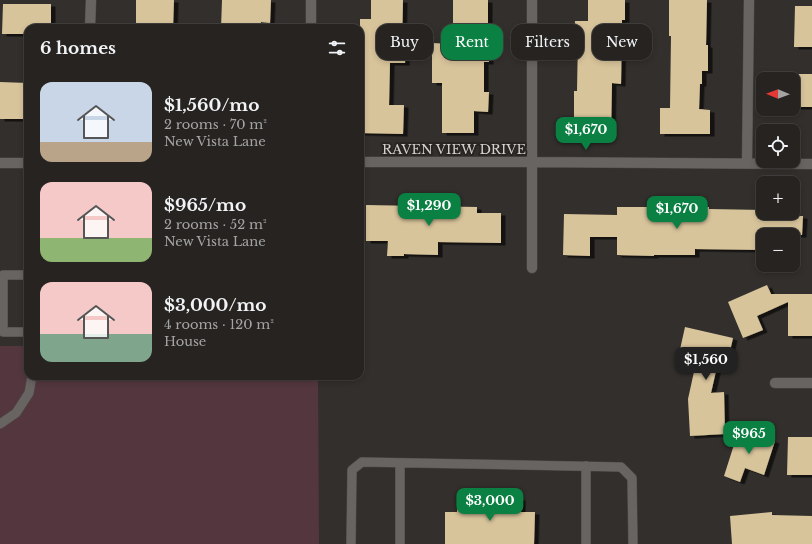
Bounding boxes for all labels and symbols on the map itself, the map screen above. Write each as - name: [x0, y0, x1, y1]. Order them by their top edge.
- north arrow: [756, 72, 800, 116]
- pin: $1,670: [553, 117, 619, 151]
- street label: RAVEN VIEW DRIVE: [382, 141, 526, 158]
- pin: $1,290: [396, 193, 462, 227]
- pin: $1,670: [644, 196, 710, 230]
- pin: $1,560: [673, 347, 739, 381]
- pin: $965: [725, 421, 773, 455]
- pin: $3,000: [457, 488, 523, 522]

